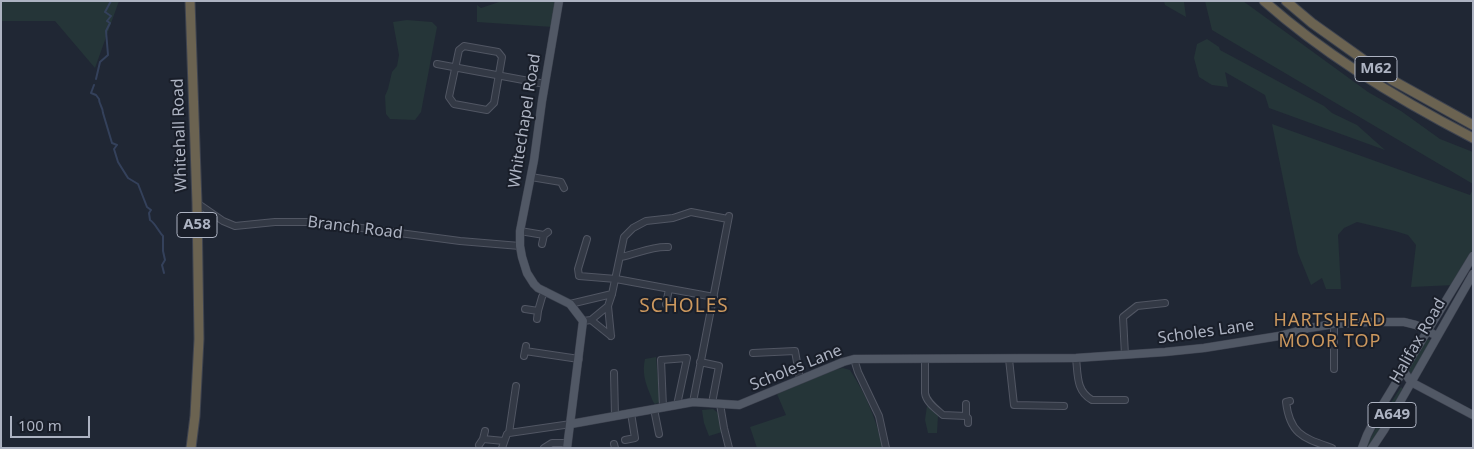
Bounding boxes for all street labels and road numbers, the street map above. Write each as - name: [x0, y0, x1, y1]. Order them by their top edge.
- street label: Whitechapel Road: [505, 52, 545, 190]
- road number: M62: [1355, 56, 1397, 82]
- street label: Whitehall Road: [168, 78, 192, 192]
- road number: A58: [177, 212, 217, 238]
- street label: Branch Road: [306, 213, 404, 243]
- street label: Halifax Road: [1386, 295, 1450, 387]
- street label: Scholes Lane: [1156, 316, 1256, 348]
- street label: Scholes Lane: [747, 341, 845, 395]
- road number: A649: [1368, 402, 1416, 428]

